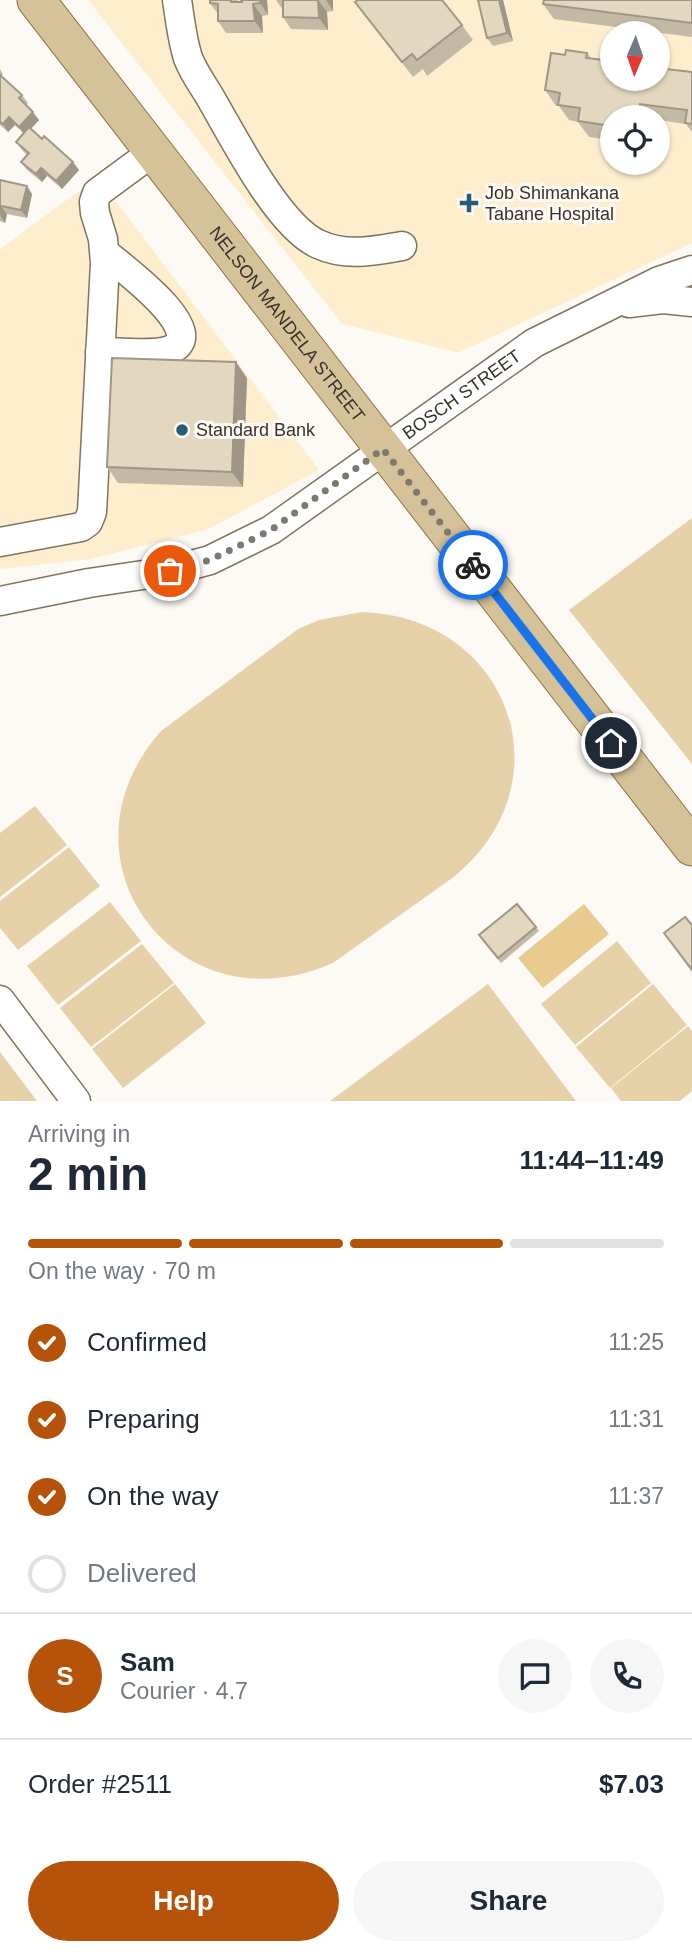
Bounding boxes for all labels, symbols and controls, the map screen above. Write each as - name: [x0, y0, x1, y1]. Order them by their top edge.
- north arrow: [600, 21, 670, 91]
- map controls: [600, 21, 670, 175]
- button: locate: [600, 105, 670, 175]
- place label: Job Shimankana Tabane Hospital: [485, 183, 620, 224]
- marker: Job Shimankana Tabane Hospital: [459, 193, 479, 213]
- street label: NELSON MANDELA STREET: [205, 223, 369, 426]
- street label: BOSCH STREET: [399, 346, 524, 443]
- place label: Standard Bank: [196, 420, 316, 440]
- marker: Standard Bank: [174, 422, 190, 438]
- courier: [438, 530, 508, 600]
- pin: [140, 541, 200, 601]
- icon: bike: [454, 546, 492, 584]
- icon: bag: [151, 552, 189, 590]
- pin: [581, 713, 641, 773]
- icon: home: [592, 724, 630, 762]
- text: Arriving in: [28, 1121, 130, 1147]
- text: 11:44–11:49: [519, 1145, 664, 1175]
- text: 2 min: [28, 1148, 148, 1200]
- text: On the way · 70 m: [28, 1258, 216, 1284]
- icon: check: [28, 1324, 66, 1362]
- text: Confirmed: [87, 1327, 207, 1357]
- text: 11:25: [608, 1329, 664, 1355]
- icon: check: [28, 1401, 66, 1439]
- text: Preparing: [87, 1404, 200, 1434]
- text: 11:31: [608, 1406, 664, 1432]
- icon: check: [28, 1478, 66, 1516]
- text: On the way: [87, 1481, 219, 1511]
- text: 11:37: [608, 1483, 664, 1509]
- text: Delivered: [87, 1558, 197, 1588]
- button: chat: [498, 1639, 572, 1713]
- button: phone: [590, 1639, 664, 1713]
- text: Sam: [120, 1647, 175, 1677]
- text: S: [56, 1661, 74, 1691]
- text: Courier · 4.7: [120, 1678, 248, 1704]
- text: Order #2511: [28, 1769, 172, 1799]
- text: $7.03: [599, 1769, 664, 1799]
- button: Help: [28, 1861, 339, 1941]
- button: Share: [353, 1861, 664, 1941]

